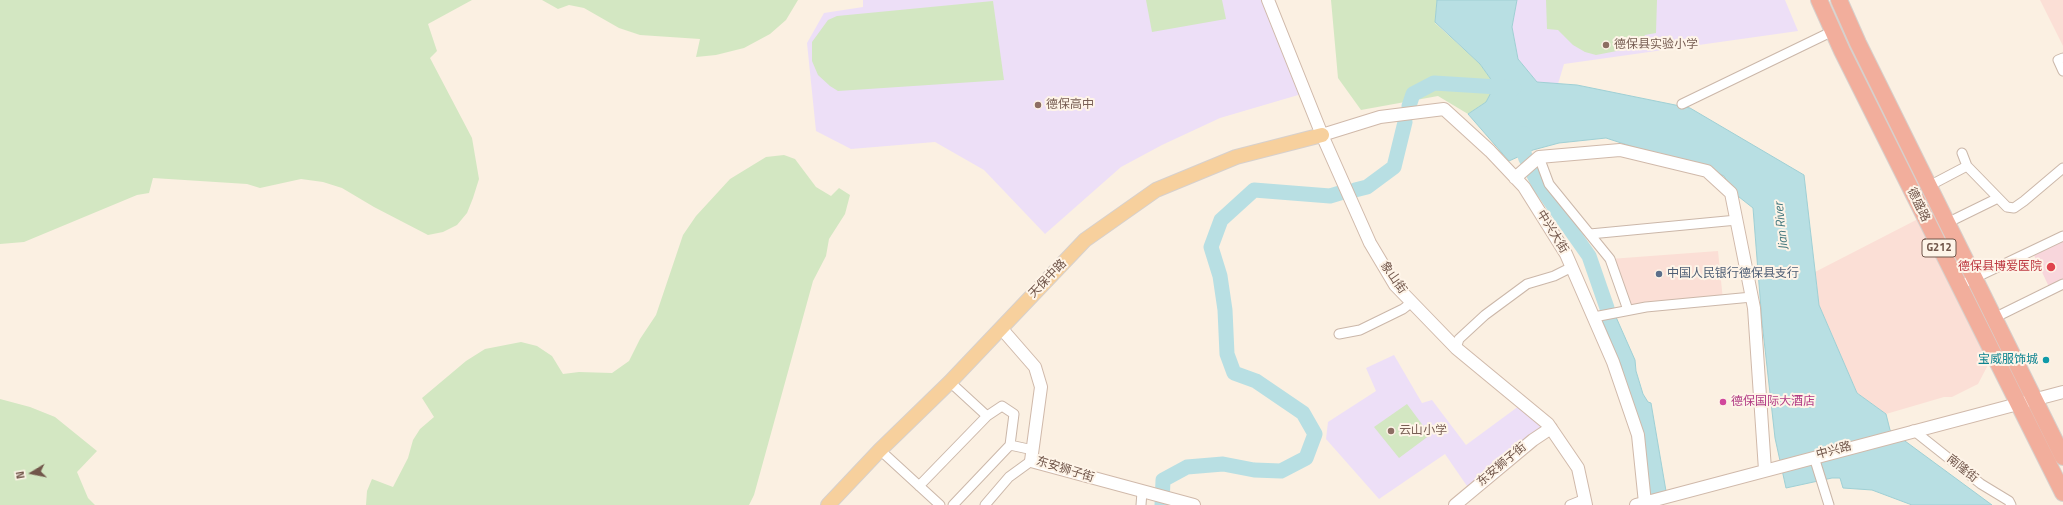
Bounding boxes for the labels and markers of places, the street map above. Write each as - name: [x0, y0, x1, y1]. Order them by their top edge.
- place label: 德保县实验小学: [1614, 38, 1698, 52]
- marker: 德保县实验小学: [1601, 40, 1611, 50]
- place label: 德保高中: [1046, 98, 1094, 112]
- marker: 德保高中: [1033, 100, 1043, 110]
- place label: 德保县博爱医院: [1958, 260, 2042, 274]
- marker: 德保县博爱医院: [2045, 261, 2057, 273]
- place label: 中国人民银行德保县支行: [1667, 267, 1799, 281]
- marker: 中国人民银行德保县支行: [1654, 269, 1664, 279]
- place label: 宝威服饰城: [1978, 353, 2038, 367]
- marker: 宝威服饰城: [2041, 355, 2051, 365]
- place label: 德保国际大酒店: [1731, 395, 1815, 409]
- marker: 德保国际大酒店: [1718, 397, 1728, 407]
- place label: 云山小学: [1399, 424, 1447, 438]
- marker: 云山小学: [1386, 426, 1396, 436]

